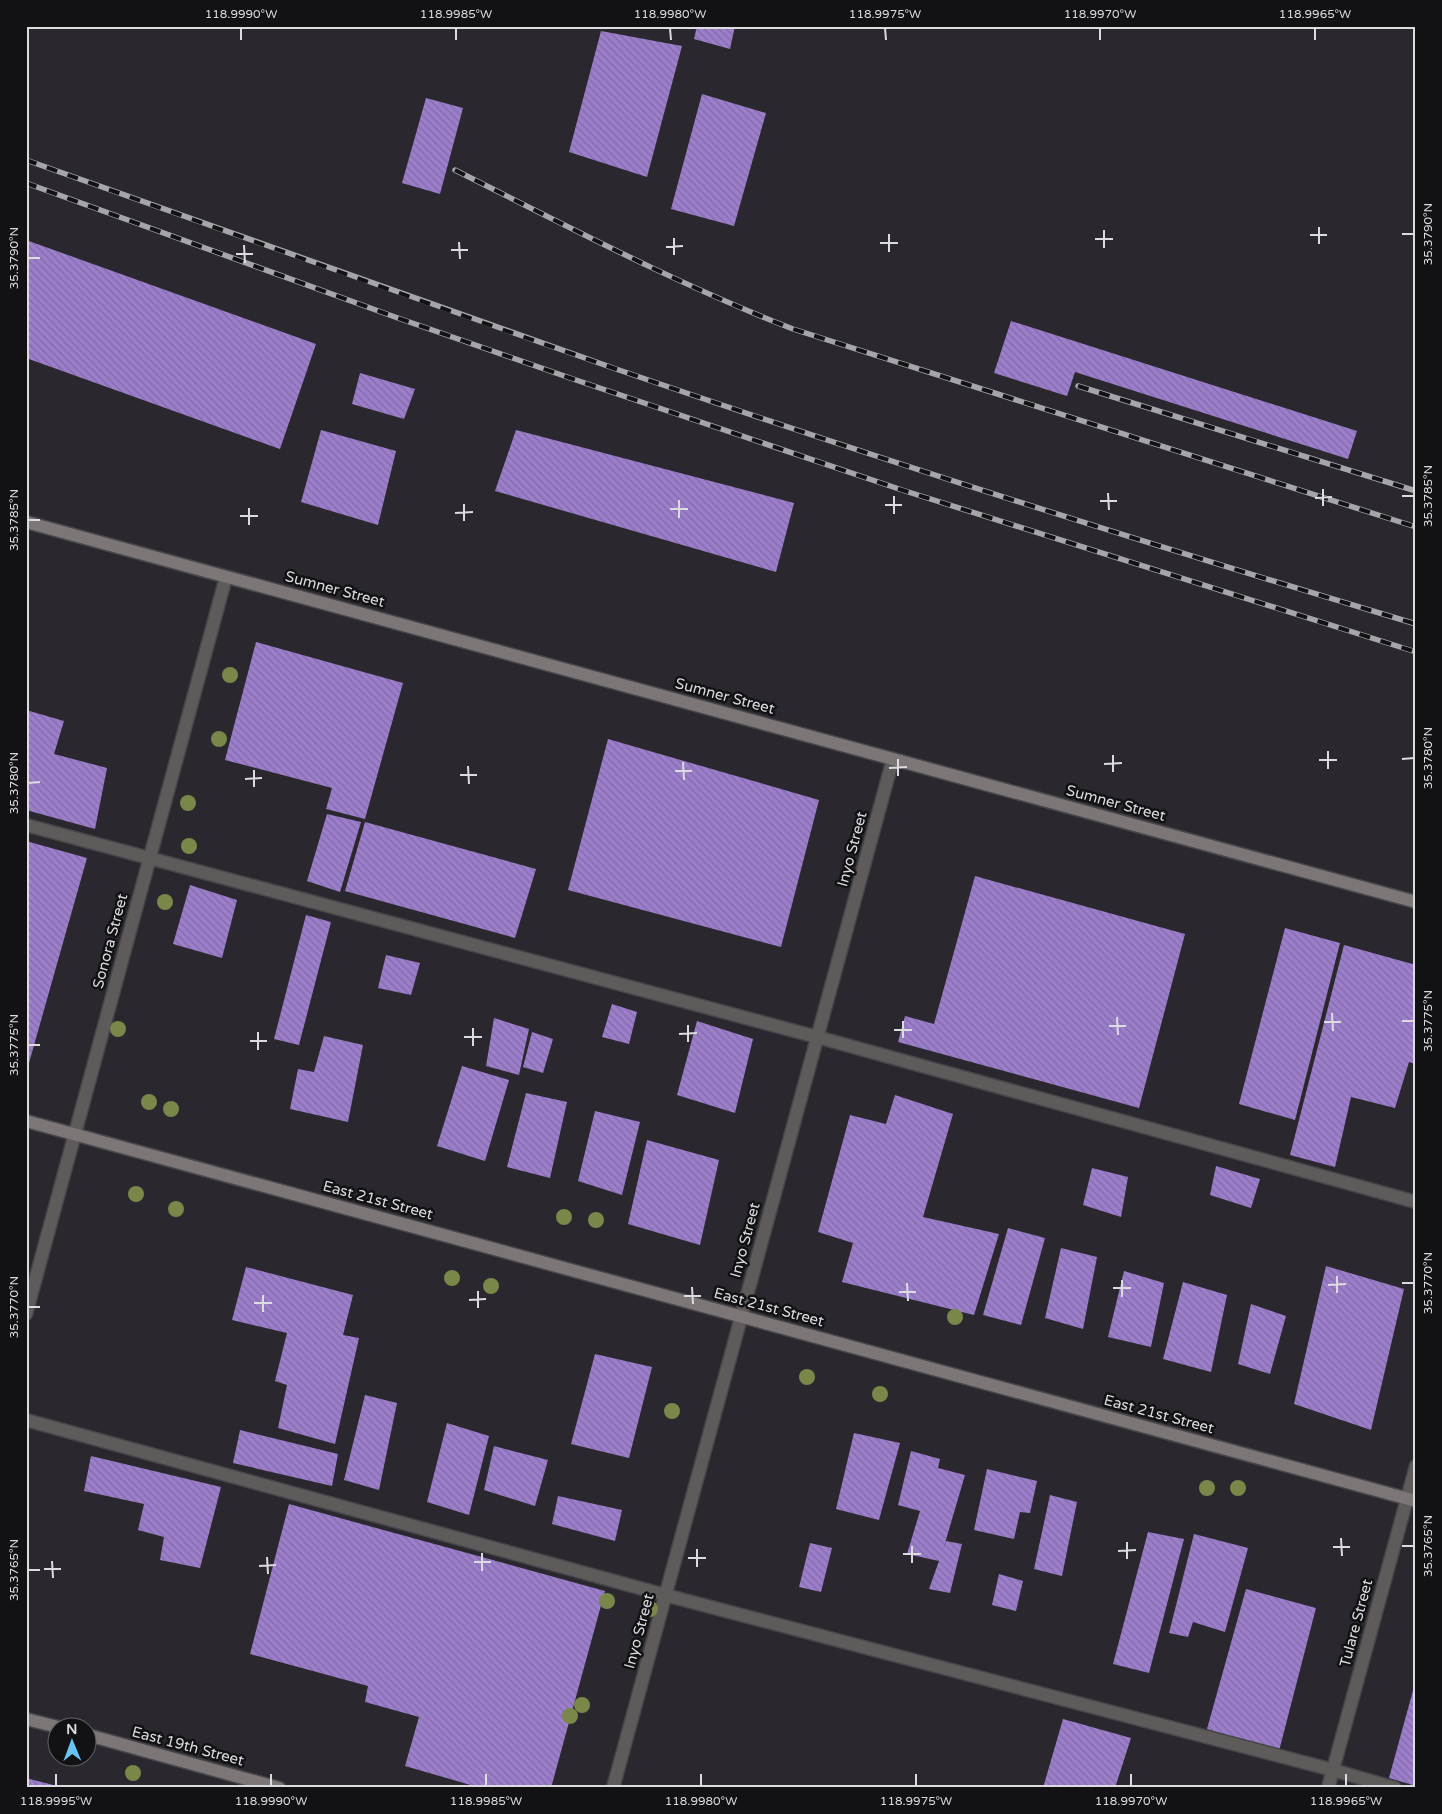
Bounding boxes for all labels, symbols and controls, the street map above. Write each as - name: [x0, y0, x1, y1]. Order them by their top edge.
- text: 118.9990°W: [205, 7, 277, 21]
- text: 118.9985°W: [420, 7, 492, 21]
- text: 118.9980°W: [634, 7, 706, 21]
- text: 118.9975°W: [849, 7, 921, 21]
- text: 118.9970°W: [1064, 7, 1136, 21]
- text: 118.9965°W: [1279, 7, 1351, 21]
- text: 35.3790°N: [1421, 203, 1435, 265]
- text: 35.3790°N: [7, 227, 21, 289]
- text: 35.3785°N: [1421, 465, 1435, 527]
- text: 35.3785°N: [7, 489, 21, 551]
- street label: Sumner Street: [283, 567, 387, 611]
- street label: Sumner Street: [673, 674, 777, 718]
- text: 35.3780°N: [1421, 727, 1435, 789]
- text: 35.3780°N: [7, 752, 21, 814]
- street label: Sumner Street: [1064, 781, 1168, 825]
- street label: Inyo Street: [833, 809, 871, 889]
- street label: Sonora Street: [89, 891, 131, 990]
- text: 35.3775°N: [1421, 990, 1435, 1052]
- text: 35.3775°N: [7, 1014, 21, 1076]
- street label: East 21st Street: [321, 1177, 435, 1223]
- street label: Inyo Street: [726, 1200, 764, 1280]
- text: 35.3770°N: [1421, 1252, 1435, 1314]
- text: 35.3770°N: [7, 1276, 21, 1338]
- street label: East 21st Street: [712, 1284, 826, 1330]
- street label: East 21st Street: [1102, 1391, 1216, 1437]
- text: 35.3765°N: [1421, 1515, 1435, 1577]
- text: 35.3765°N: [7, 1539, 21, 1601]
- street label: Tulare Street: [1336, 1577, 1376, 1669]
- street label: Inyo Street: [620, 1591, 658, 1671]
- north arrow: [48, 1716, 98, 1766]
- text: N: [66, 1721, 78, 1738]
- street label: East 19th Street: [130, 1722, 246, 1770]
- text: 118.9995°W: [20, 1794, 92, 1808]
- text: 118.9990°W: [235, 1794, 307, 1808]
- text: 118.9985°W: [450, 1794, 522, 1808]
- text: 118.9980°W: [665, 1794, 737, 1808]
- text: 118.9975°W: [880, 1794, 952, 1808]
- text: 118.9970°W: [1095, 1794, 1167, 1808]
- text: 118.9965°W: [1310, 1794, 1382, 1808]

